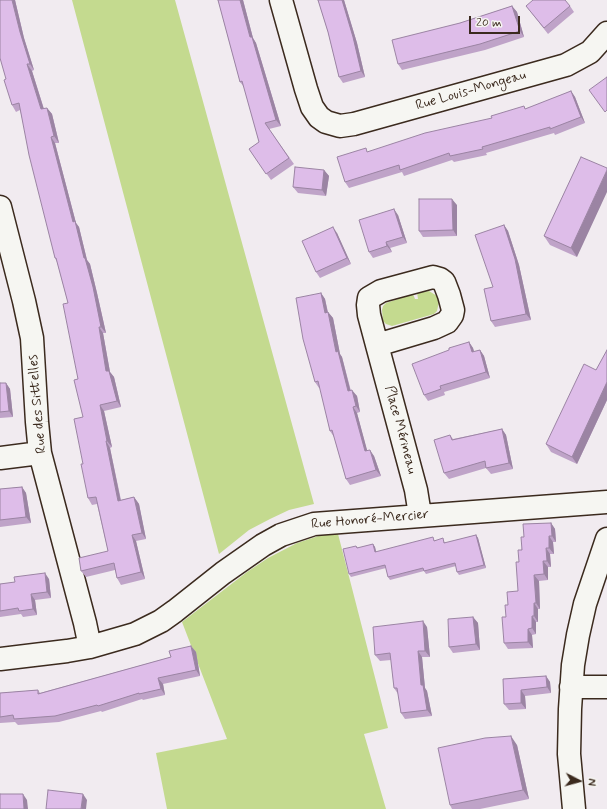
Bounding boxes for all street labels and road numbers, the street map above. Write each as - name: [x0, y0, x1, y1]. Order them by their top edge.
- street label: Rue Louis-Mongeau: [414, 67, 528, 115]
- street label: Rue des Sittelles: [25, 354, 51, 454]
- street label: Place Mérineau: [380, 384, 420, 476]
- street label: Rue Honoré-Mercier: [310, 506, 430, 534]

